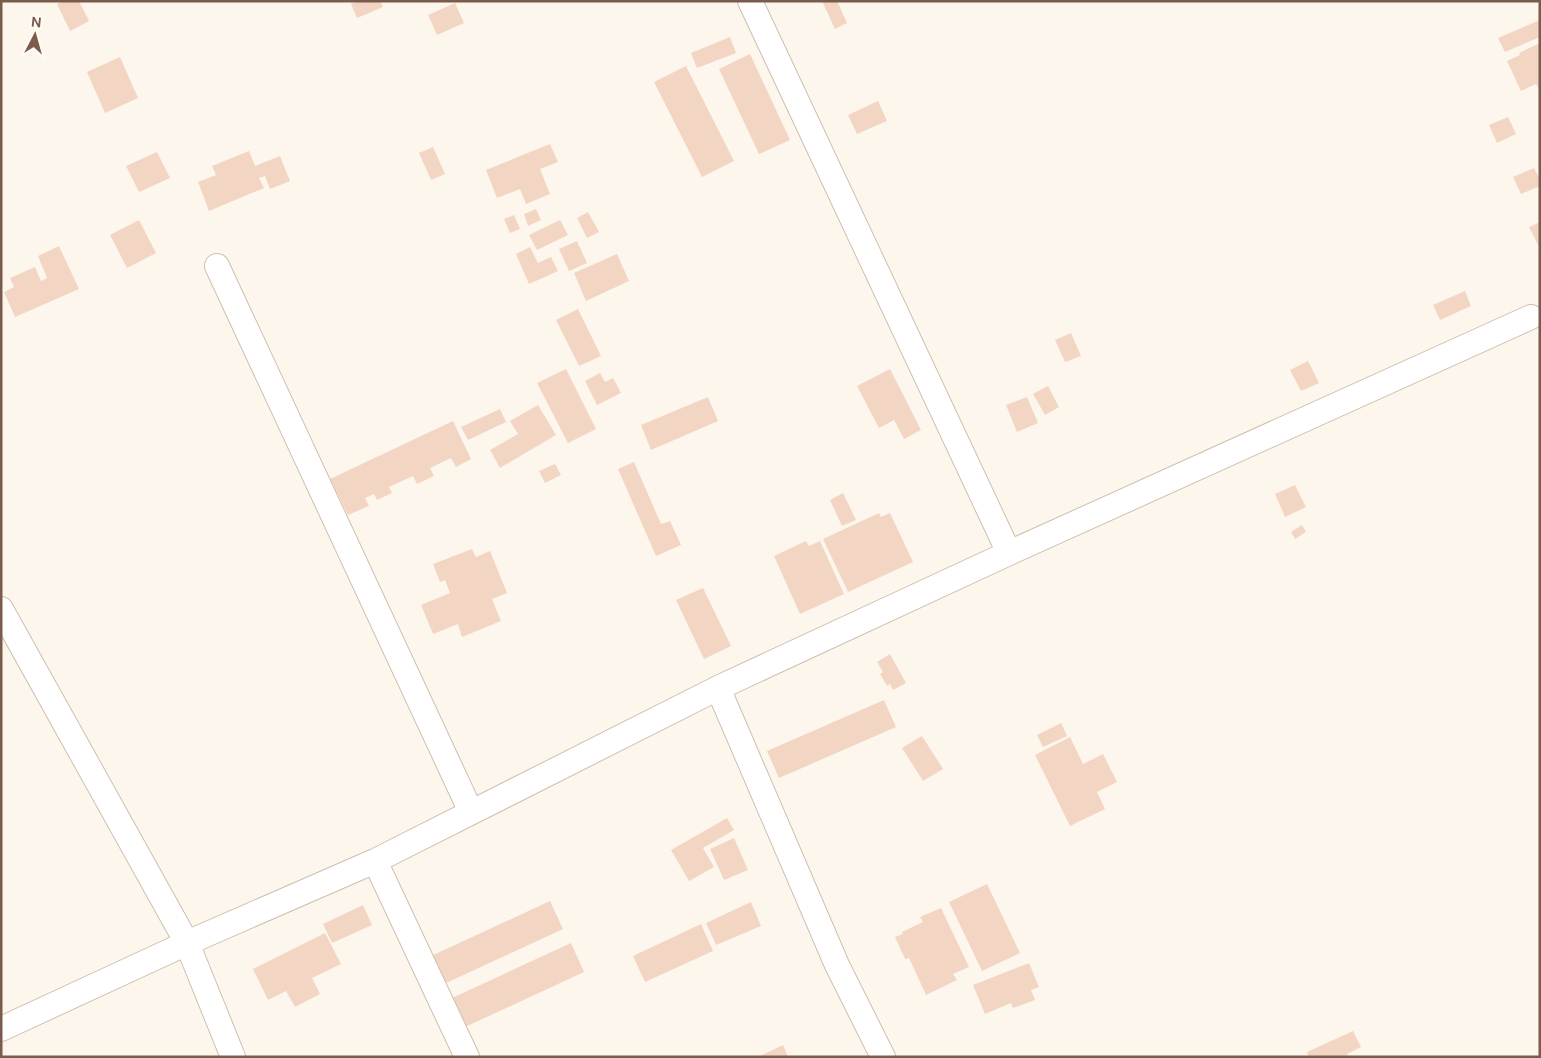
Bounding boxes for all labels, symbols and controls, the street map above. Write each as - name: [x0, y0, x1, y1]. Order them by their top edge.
- north arrow: [10, 10, 60, 60]
- text: N: [30, 13, 42, 32]

